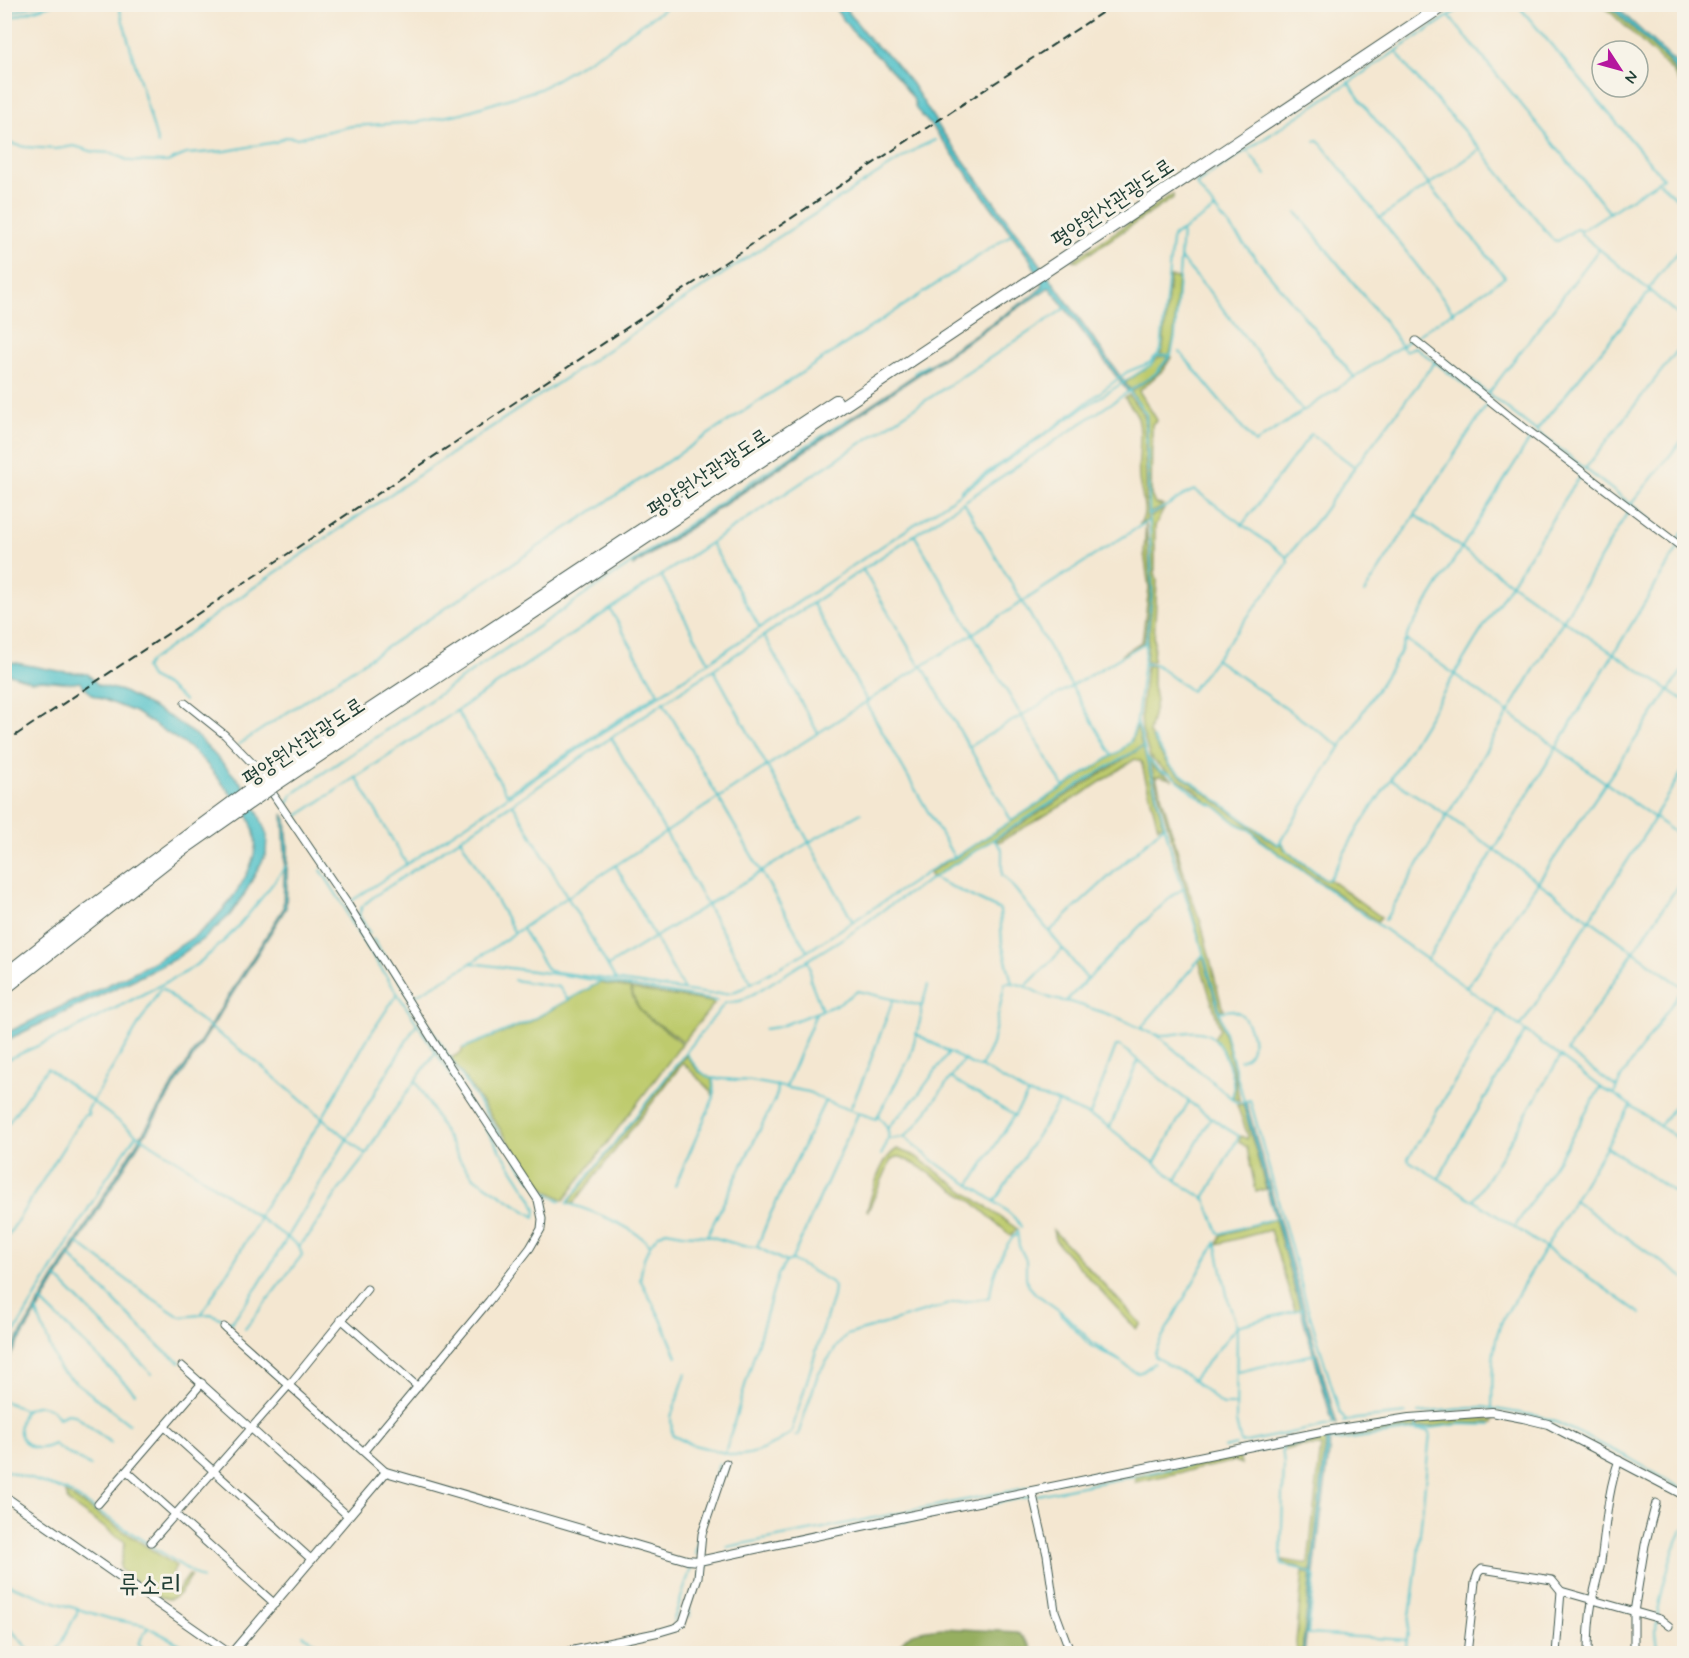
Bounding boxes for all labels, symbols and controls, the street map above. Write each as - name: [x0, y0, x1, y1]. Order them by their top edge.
- north arrow: [1590, 39, 1650, 99]
- text: N: [1619, 66, 1643, 87]
- street label: 평양원산관광도로: [1047, 152, 1180, 255]
- street label: 평양원산관광도로: [643, 422, 776, 525]
- street label: 평양원산관광도로: [238, 691, 371, 794]
- district label: 류소리: [119, 1569, 181, 1603]

